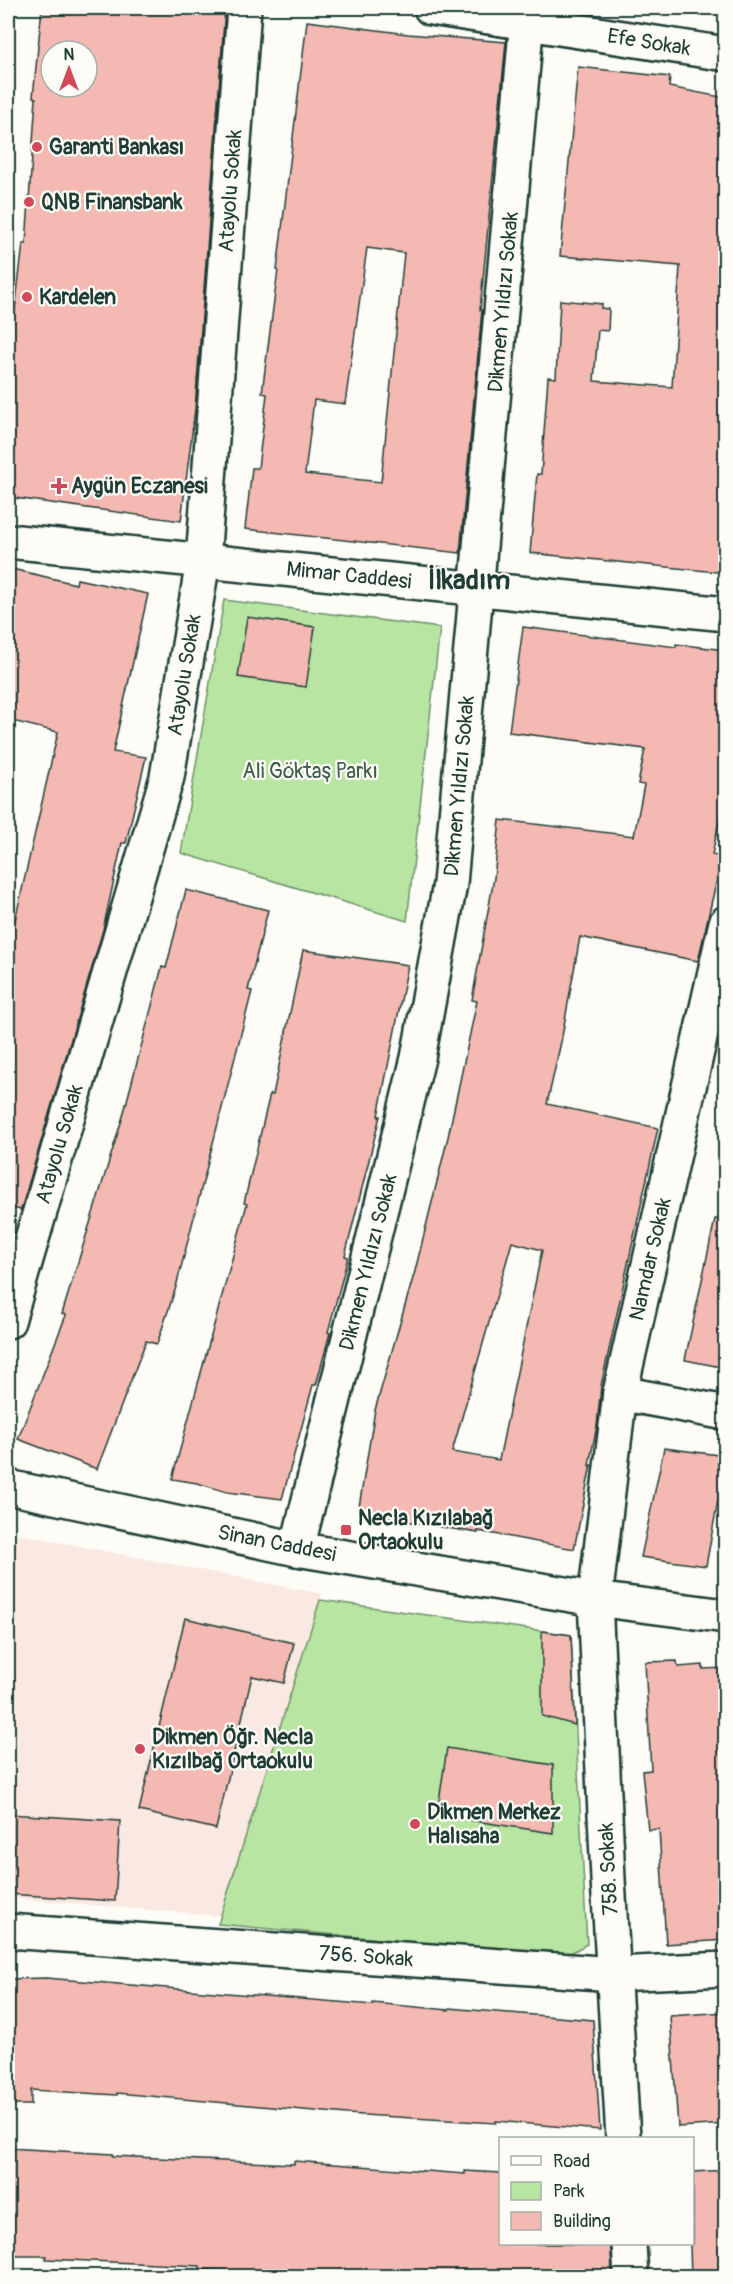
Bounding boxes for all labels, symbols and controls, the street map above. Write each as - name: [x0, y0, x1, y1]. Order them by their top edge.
- street label: Efe Sokak: [605, 23, 693, 62]
- north arrow: [39, 39, 99, 99]
- text: N: [64, 45, 75, 65]
- street label: Atayolu Sokak: [213, 128, 248, 253]
- place label: Garanti Bankası: [49, 134, 184, 161]
- marker: Garanti Bankası: [30, 140, 44, 154]
- place label: QNB Finansbank: [41, 189, 183, 216]
- marker: QNB Finansbank: [22, 195, 36, 209]
- street label: Dikmen Yıldızı Sokak: [482, 210, 525, 394]
- place label: Kardelen: [39, 284, 116, 311]
- marker: Kardelen: [20, 290, 34, 304]
- place label: Aygün Eczanesi: [71, 473, 208, 500]
- marker: Aygün Eczanesi: [52, 479, 66, 493]
- street label: Mimar Caddesi: [285, 555, 413, 596]
- district label: İlkadım: [428, 564, 510, 597]
- street label: Atayolu Sokak: [162, 612, 207, 738]
- street label: Dikmen Yıldızı Sokak: [438, 694, 481, 878]
- park label: Ali Göktaş Parkı: [242, 758, 378, 785]
- street label: Atayolu Sokak: [30, 1081, 89, 1207]
- street label: Dikmen Yıldızı Sokak: [333, 1171, 404, 1353]
- street label: Namdar Sokak: [623, 1195, 678, 1323]
- place label: Necla Kızılabağ Ortaokulu: [358, 1505, 493, 1556]
- street label: Sinan Caddesi: [215, 1519, 339, 1568]
- marker: Necla Kızılabağ Ortaokulu: [339, 1523, 353, 1537]
- place label: Dikmen Öğr. Necla Kızılbağ Ortaokulu: [152, 1724, 313, 1775]
- marker: Dikmen Öğr. Necla Kızılbağ Ortaokulu: [133, 1742, 147, 1756]
- place label: Dikmen Merkez Halısaha: [427, 1799, 561, 1850]
- marker: Dikmen Merkez Halısaha: [408, 1817, 422, 1831]
- street label: 758. Sokak: [593, 1822, 624, 1916]
- street label: 756. Sokak: [318, 1940, 414, 1973]
- legend: [499, 2137, 694, 2245]
- text: Road: [553, 2150, 590, 2173]
- text: Park: [553, 2180, 585, 2203]
- text: Building: [553, 2210, 611, 2233]

